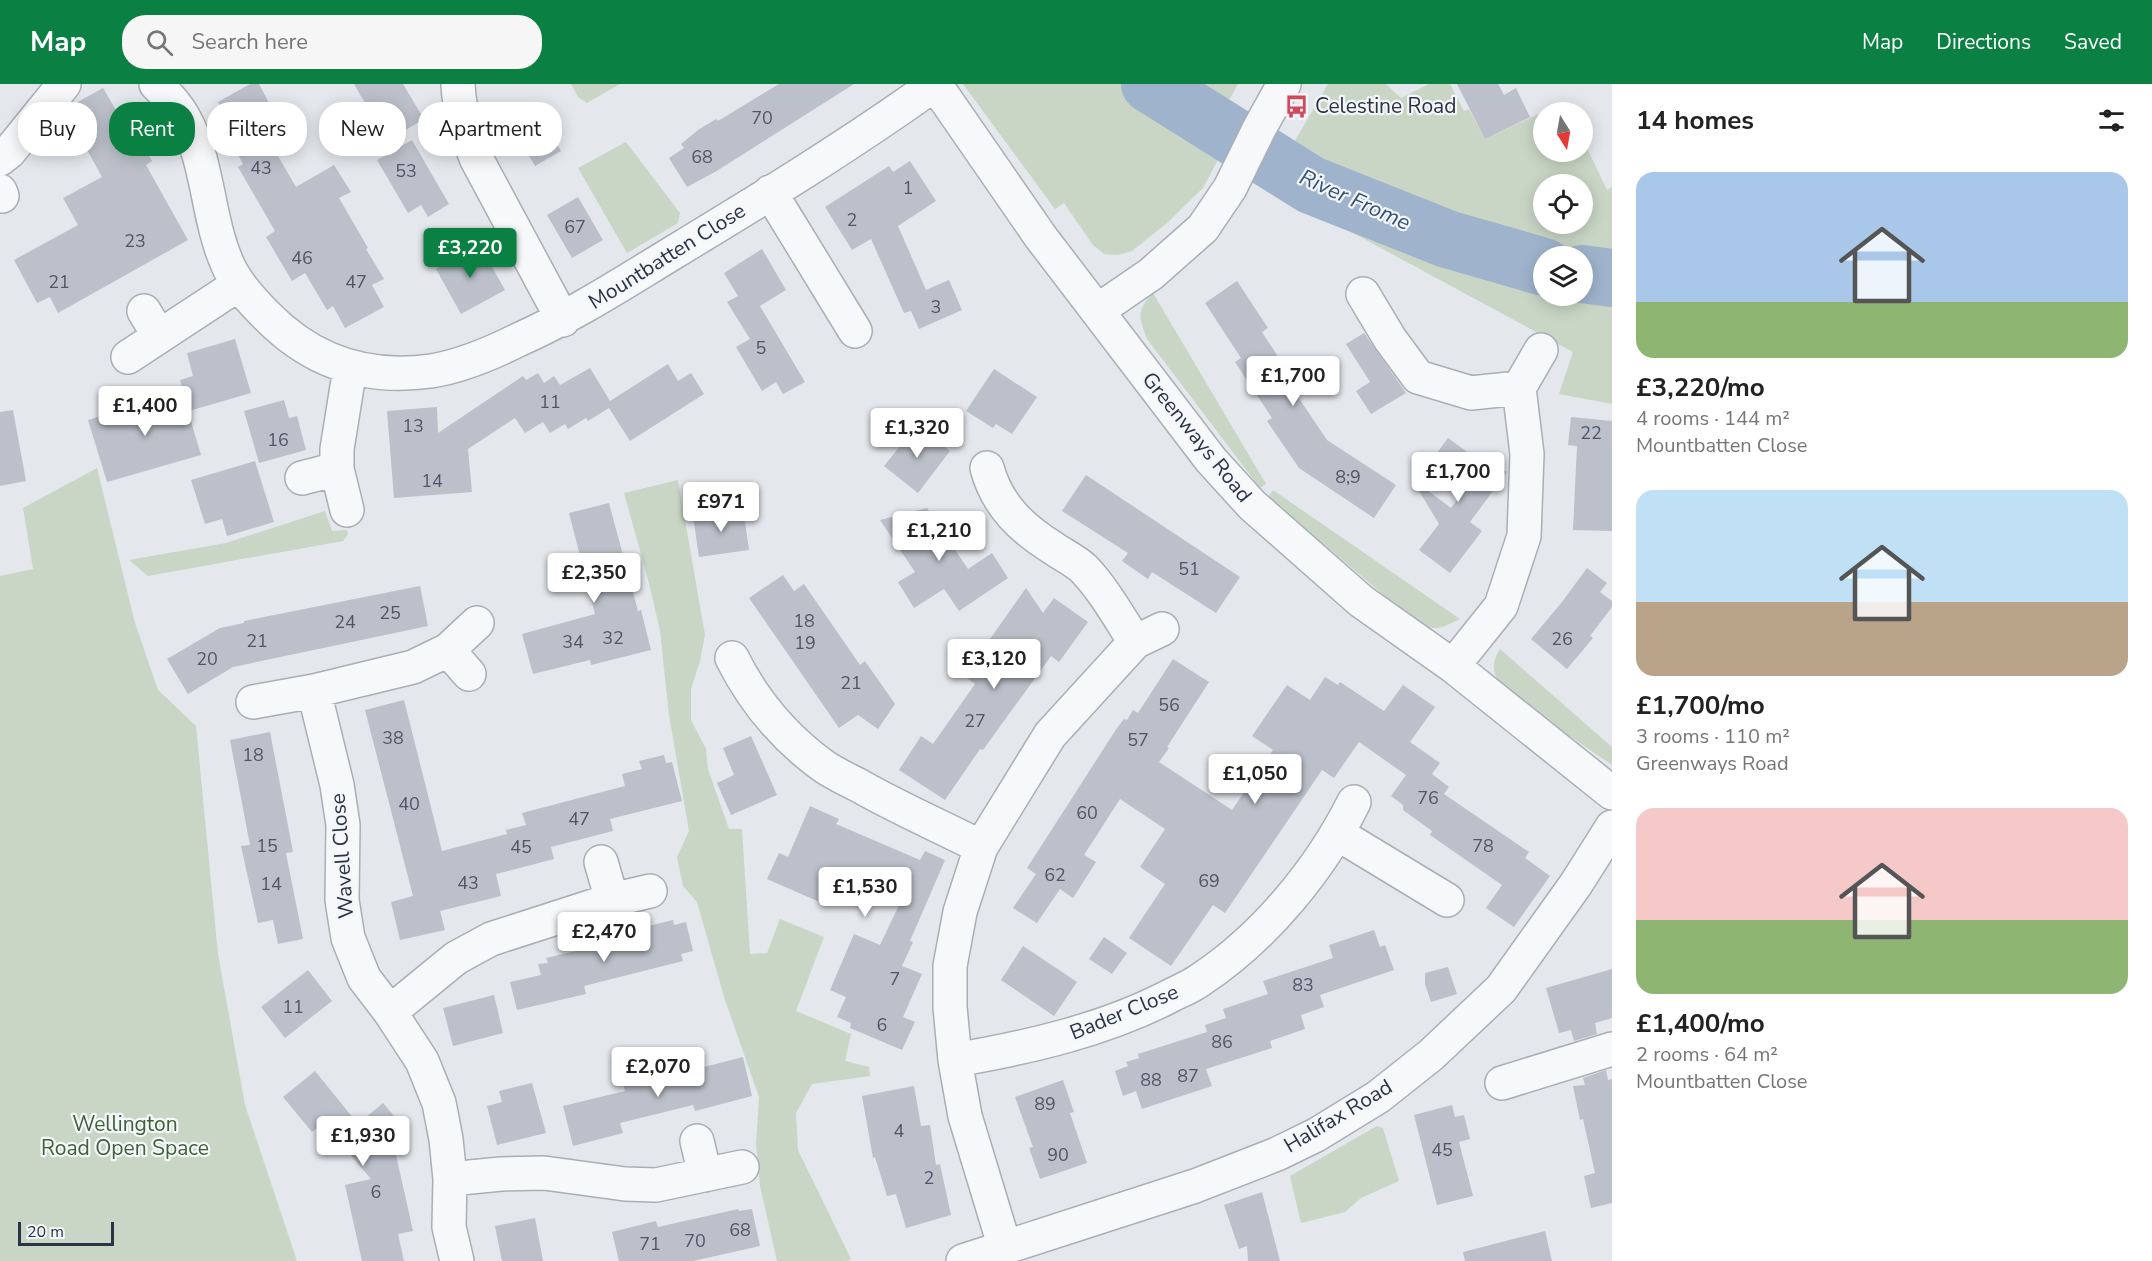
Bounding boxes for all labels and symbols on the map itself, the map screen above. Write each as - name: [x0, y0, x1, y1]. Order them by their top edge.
- place label: Celestine Road: [1315, 92, 1456, 120]
- bus stop icon: Celestine Road: [1284, 93, 1310, 119]
- north arrow: [1533, 102, 1593, 162]
- house number: 70: [751, 106, 773, 130]
- house number: 68: [691, 145, 713, 169]
- house number: 43: [250, 156, 272, 180]
- house number: 53: [395, 159, 417, 183]
- water label: River Frome: [1295, 162, 1416, 238]
- house number: 1: [903, 176, 913, 200]
- street label: Mountbatten Close: [583, 196, 751, 316]
- house number: 2: [847, 208, 857, 232]
- house number: 67: [564, 215, 586, 239]
- pin: £3,220: [421, 228, 519, 279]
- house number: 23: [124, 229, 146, 253]
- house number: 46: [291, 246, 313, 270]
- house number: 21: [48, 270, 70, 294]
- house number: 47: [345, 270, 367, 294]
- house number: 3: [931, 295, 941, 319]
- house number: 5: [756, 336, 766, 360]
- pin: £1,700: [1244, 356, 1342, 407]
- street label: Greenways Road: [1136, 366, 1258, 508]
- pin: £1,400: [96, 386, 194, 437]
- house number: 11: [539, 390, 561, 414]
- pin: £1,320: [868, 408, 966, 459]
- house number: 13: [402, 414, 424, 438]
- house number: 22: [1580, 421, 1602, 445]
- house number: 16: [267, 428, 289, 452]
- pin: £1,700: [1409, 452, 1507, 503]
- house number: 8;9: [1335, 465, 1361, 489]
- house number: 14: [421, 469, 443, 493]
- pin: £971: [685, 482, 757, 533]
- pin: £1,210: [890, 511, 988, 562]
- pin: £2,350: [545, 553, 643, 604]
- house number: 51: [1178, 557, 1200, 581]
- house number: 25: [379, 601, 401, 625]
- house number: 18: [793, 609, 815, 633]
- house number: 24: [334, 610, 356, 634]
- house number: 32: [602, 626, 624, 650]
- house number: 26: [1551, 627, 1573, 651]
- house number: 21: [246, 629, 268, 653]
- house number: 34: [562, 630, 584, 654]
- house number: 19: [794, 631, 816, 655]
- pin: £3,120: [945, 639, 1043, 690]
- house number: 20: [196, 647, 218, 671]
- house number: 21: [840, 671, 862, 695]
- house number: 56: [1158, 693, 1180, 717]
- house number: 27: [964, 709, 986, 733]
- house number: 38: [382, 726, 404, 750]
- house number: 57: [1127, 728, 1149, 752]
- house number: 18: [242, 743, 264, 767]
- pin: £1,050: [1206, 754, 1304, 805]
- house number: 76: [1417, 786, 1439, 810]
- street label: Wavell Close: [324, 792, 360, 920]
- house number: 40: [398, 792, 420, 816]
- house number: 60: [1076, 801, 1098, 825]
- house number: 47: [568, 807, 590, 831]
- house number: 15: [256, 834, 278, 858]
- house number: 78: [1472, 834, 1494, 858]
- house number: 45: [510, 835, 532, 859]
- house number: 62: [1044, 863, 1066, 887]
- pin: £1,530: [816, 867, 914, 918]
- house number: 69: [1198, 869, 1220, 893]
- house number: 43: [457, 871, 479, 895]
- house number: 14: [260, 872, 282, 896]
- pin: £2,470: [555, 912, 653, 963]
- house number: 7: [890, 967, 900, 991]
- house number: 83: [1292, 973, 1314, 997]
- street label: Bader Close: [1066, 978, 1182, 1046]
- house number: 11: [282, 995, 304, 1019]
- house number: 6: [877, 1013, 887, 1037]
- house number: 86: [1211, 1030, 1233, 1054]
- pin: £2,070: [609, 1047, 707, 1098]
- house number: 87: [1177, 1064, 1199, 1088]
- house number: 88: [1140, 1068, 1162, 1092]
- street label: Halifax Road: [1279, 1073, 1397, 1159]
- house number: 89: [1034, 1092, 1056, 1116]
- park label: Wellington Road Open Space: [41, 1110, 209, 1162]
- pin: £1,930: [314, 1116, 412, 1167]
- house number: 4: [894, 1119, 905, 1143]
- house number: 45: [1431, 1138, 1453, 1162]
- house number: 90: [1047, 1143, 1069, 1167]
- house number: 2: [924, 1166, 934, 1190]
- house number: 6: [371, 1180, 381, 1204]
- house number: 68: [729, 1218, 751, 1242]
- scale bar: [18, 1219, 114, 1246]
- house number: 70: [684, 1229, 706, 1253]
- house number: 71: [639, 1232, 661, 1256]

